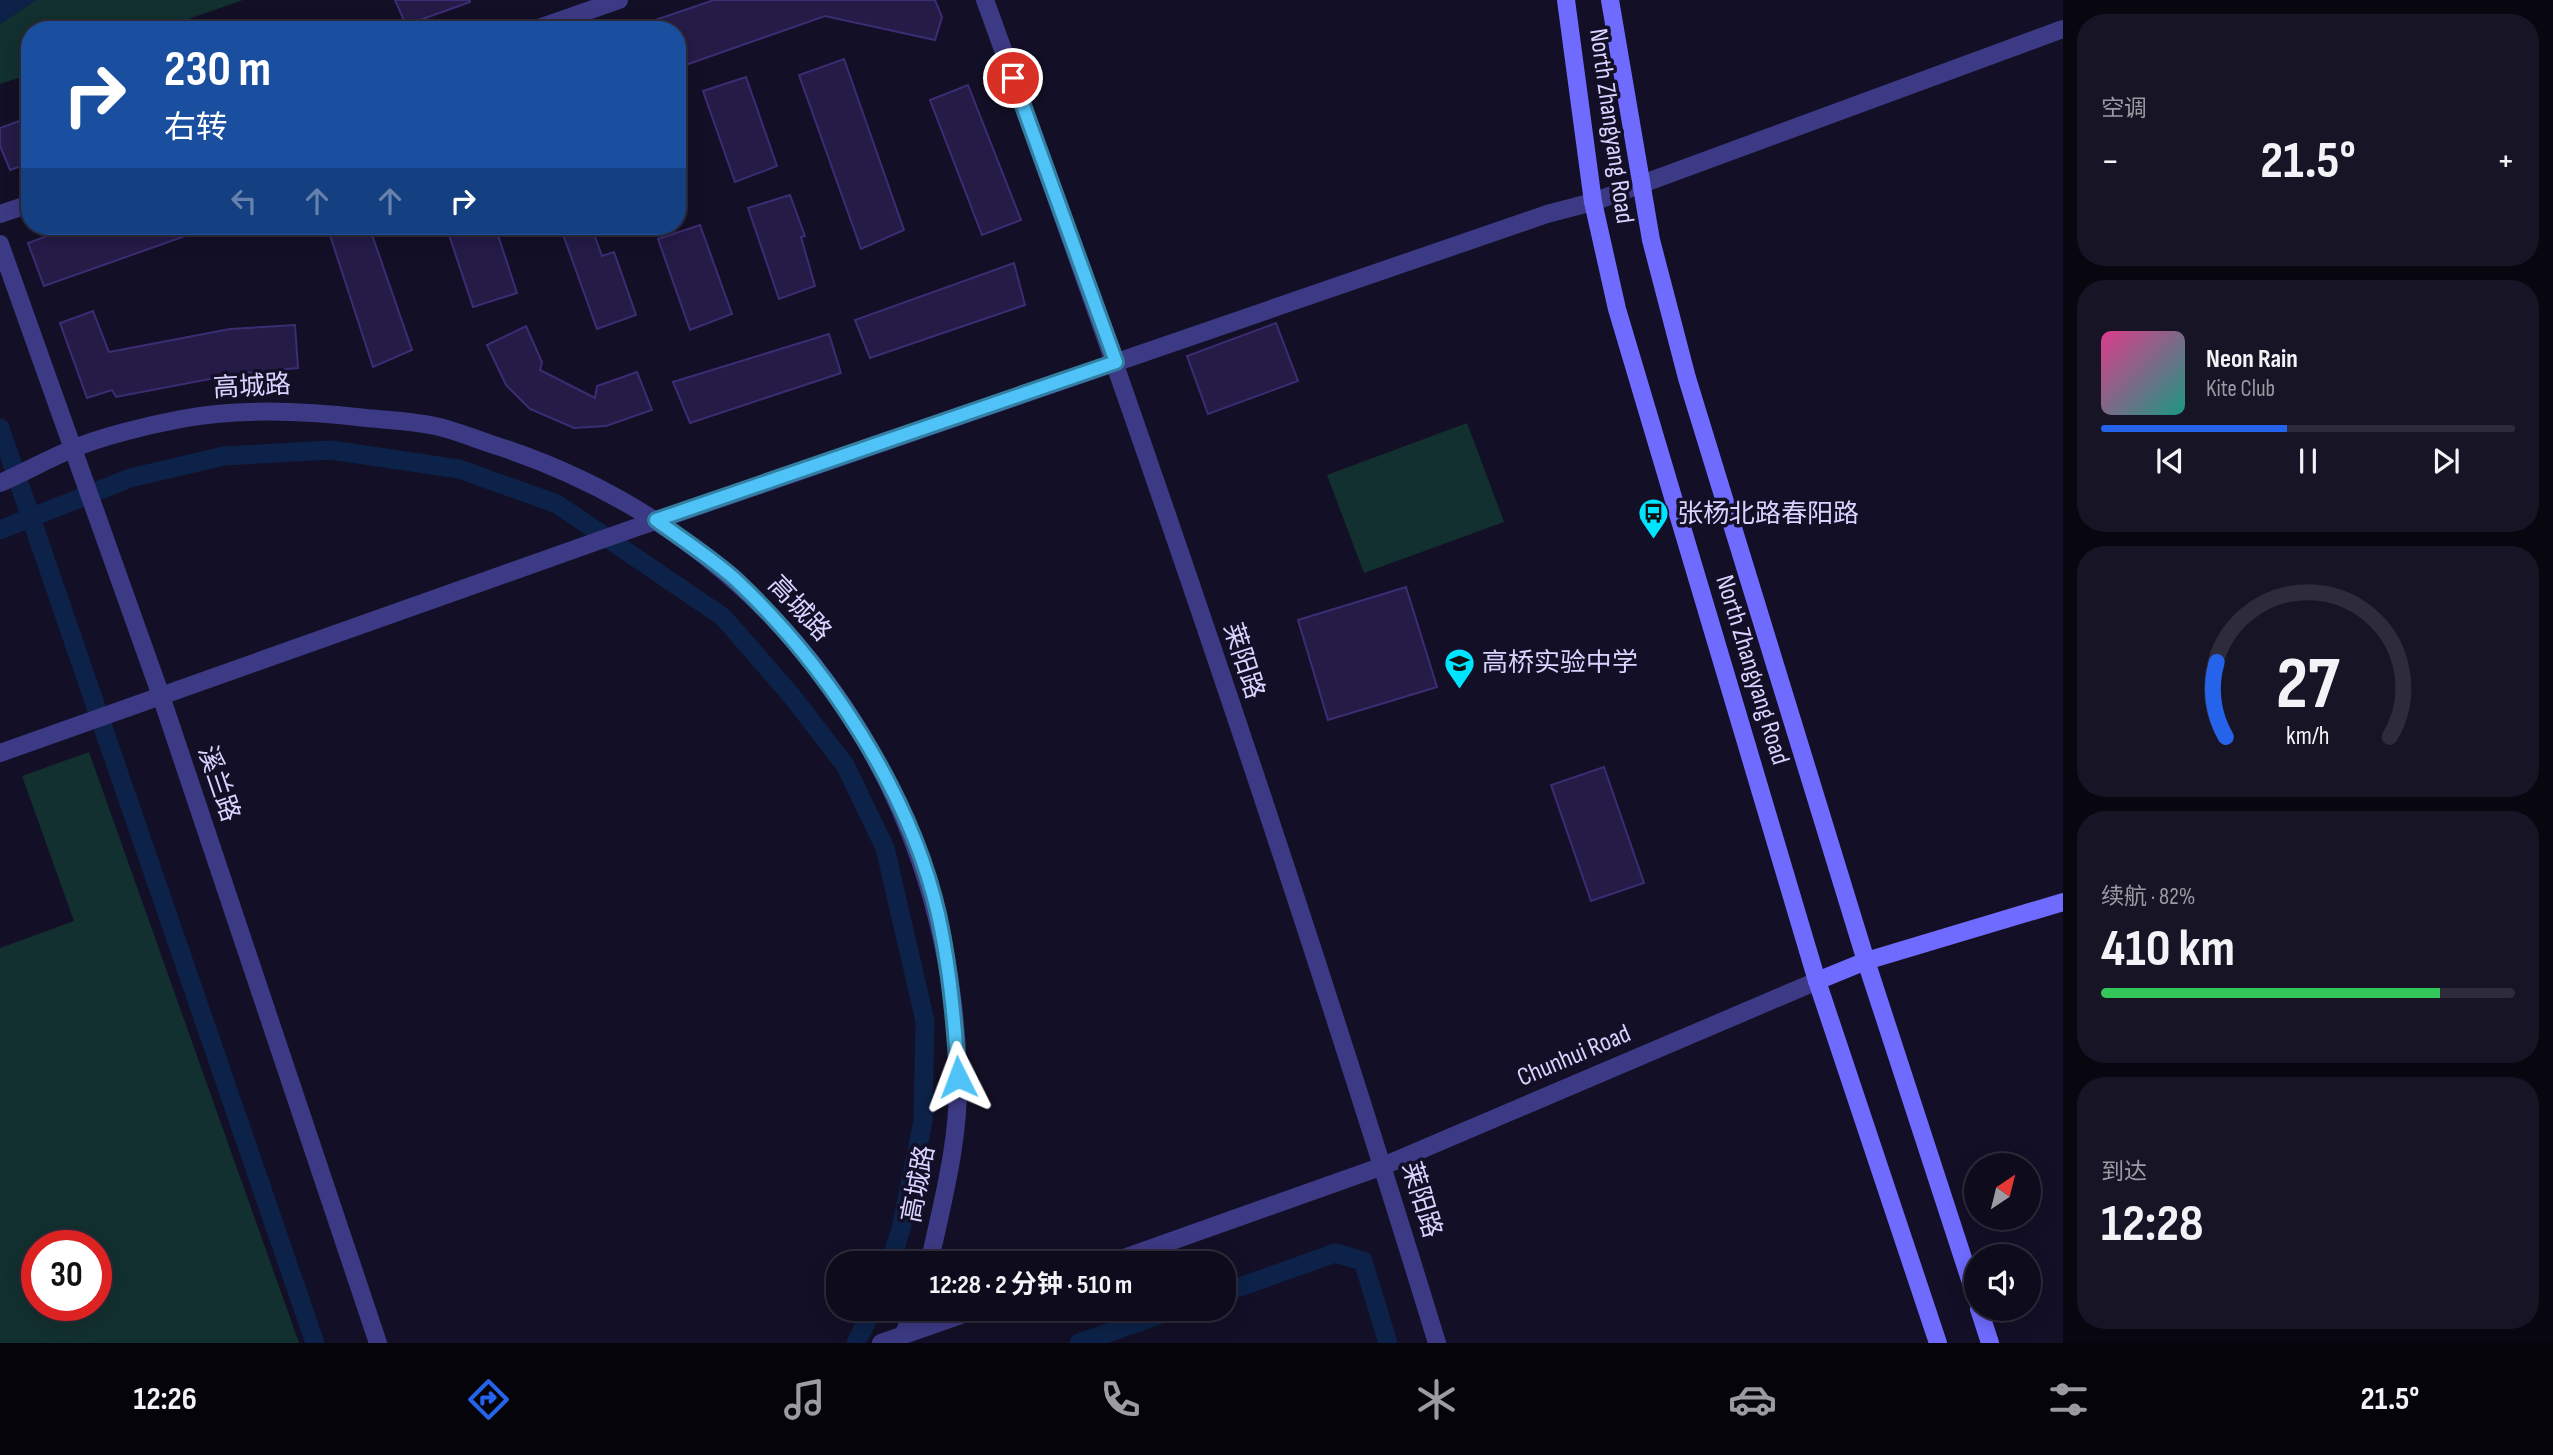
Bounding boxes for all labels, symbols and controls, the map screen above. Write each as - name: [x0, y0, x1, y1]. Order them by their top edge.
- street label: North Zhangyang Road: [1582, 26, 1640, 226]
- text: 230 m: [164, 41, 271, 100]
- pin: [983, 48, 1043, 108]
- icon: right: [49, 49, 140, 140]
- icon: arrive: [994, 59, 1032, 97]
- text: 空调: [2101, 95, 2147, 123]
- text: 右转: [164, 109, 228, 148]
- text: 21.5°: [2260, 130, 2356, 193]
- text: −: [2101, 139, 2120, 184]
- text: +: [2496, 139, 2515, 184]
- icon: left: [225, 182, 263, 220]
- icon: ahead: [298, 182, 336, 220]
- icon: ahead: [371, 182, 409, 220]
- icon: right: [444, 182, 482, 220]
- text: Neon Rain: [2206, 344, 2298, 375]
- street label: 高城路: [212, 369, 292, 405]
- text: Kite Club: [2206, 375, 2275, 403]
- icon: previous: [2151, 442, 2189, 480]
- icon: pause: [2289, 442, 2327, 480]
- icon: next: [2427, 442, 2465, 480]
- bus stop icon: 张杨北路春阳路: [1637, 497, 1671, 541]
- place label: 张杨北路春阳路: [1677, 499, 1859, 530]
- street label: 高城路: [761, 570, 837, 648]
- street label: North Zhangyang Road: [1708, 571, 1796, 769]
- street label: 莱阳路: [1216, 619, 1270, 703]
- text: 27: [2276, 642, 2340, 730]
- school or university icon: 高桥实验中学: [1442, 646, 1476, 690]
- place label: 高桥实验中学: [1482, 648, 1638, 679]
- text: km/h: [2286, 721, 2330, 752]
- street label: 溪兰路: [191, 742, 245, 826]
- text: 续航 · 82%: [2101, 883, 2195, 911]
- text: 410 km: [2101, 918, 2235, 981]
- street label: Chunhui Road: [1513, 1018, 1635, 1094]
- position arrow: [921, 1040, 995, 1114]
- street label: 高城路: [896, 1143, 942, 1225]
- north arrow: [1964, 1153, 2040, 1230]
- map controls: [1964, 1153, 2041, 1321]
- street label: 莱阳路: [1395, 1158, 1447, 1242]
- text: 到达: [2101, 1158, 2147, 1186]
- text: 12:28: [2101, 1193, 2204, 1256]
- speed limit sign: 30: [21, 1230, 112, 1321]
- button: sound: [1964, 1244, 2041, 1321]
- text: 12:28 · 2 分钟 · 510 m: [930, 1270, 1132, 1301]
- icon: directions: [464, 1375, 513, 1424]
- icon: music: [780, 1375, 829, 1424]
- icon: phone: [1096, 1375, 1145, 1424]
- icon: climate: [1412, 1375, 1461, 1424]
- icon: car: [1728, 1375, 1777, 1424]
- icon: filters: [2044, 1375, 2093, 1424]
- text: 12:26: [134, 1380, 197, 1419]
- text: 21.5°: [2361, 1380, 2419, 1419]

